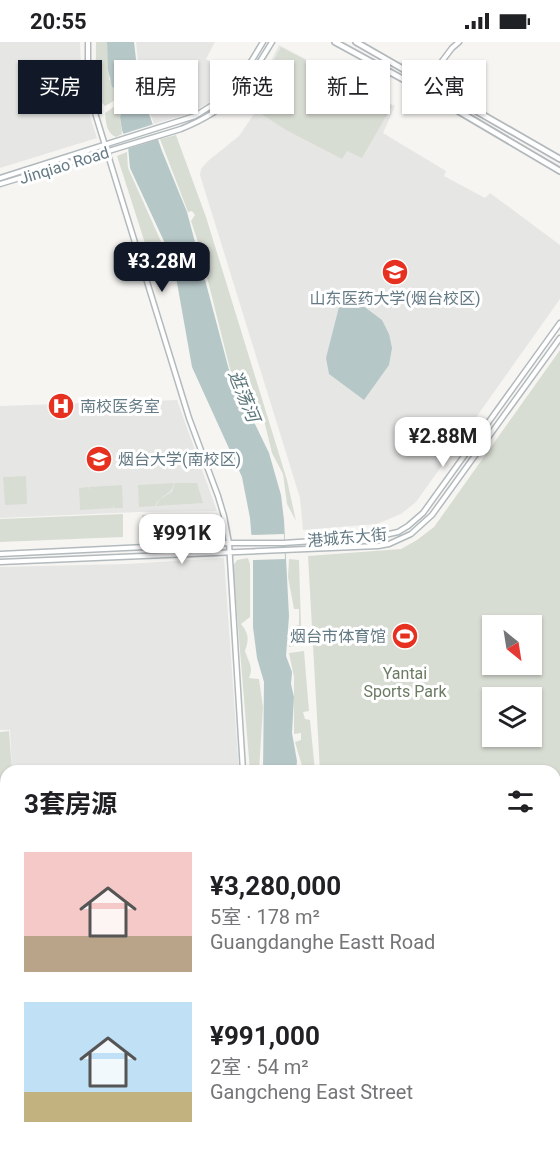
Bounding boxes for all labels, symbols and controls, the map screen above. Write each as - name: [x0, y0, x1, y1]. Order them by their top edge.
- text: 20:55: [30, 9, 87, 34]
- chip: 买房: [18, 60, 102, 114]
- chip: 租房: [114, 60, 198, 114]
- chip: 筛选: [210, 60, 294, 114]
- chip: 新上: [306, 60, 390, 114]
- chip: 公寓: [402, 60, 486, 114]
- street label: Jinqiao Road: [17, 143, 111, 188]
- pin: ¥3.28M: [113, 242, 211, 293]
- text: ¥3.28M: [128, 249, 196, 273]
- school or university icon: 山东医药大学(烟台校区): [380, 257, 410, 287]
- place label: 山东医药大学(烟台校区): [309, 289, 481, 308]
- water label: 逛荡河: [225, 367, 265, 428]
- hospital icon: 南校医务室: [46, 391, 76, 421]
- place label: 南校医务室: [80, 397, 160, 416]
- pin: ¥2.88M: [394, 417, 492, 468]
- text: ¥2.88M: [409, 424, 477, 448]
- school or university icon: 烟台大学(南校区): [84, 444, 114, 474]
- place label: 烟台大学(南校区): [118, 450, 241, 469]
- pin: ¥991K: [140, 514, 224, 565]
- text: ¥991K: [153, 521, 211, 545]
- street label: 港城东大街: [306, 525, 388, 550]
- north arrow: [482, 615, 542, 675]
- map controls: [482, 615, 542, 747]
- sports icon: 烟台市体育馆: [390, 621, 420, 651]
- place label: 烟台市体育馆: [290, 627, 386, 646]
- park label: Yantai Sports Park: [363, 664, 447, 701]
- button: layers: [482, 687, 542, 747]
- icon: filters: [504, 785, 537, 818]
- text: 3套房源: [24, 789, 117, 819]
- text: ¥3,280,000: [210, 871, 341, 901]
- icon: home: [72, 876, 144, 948]
- text: 5室 · 178 m²: [210, 905, 320, 929]
- text: Guangdanghe Eastt Road: [210, 930, 435, 954]
- text: ¥991,000: [210, 1021, 320, 1051]
- icon: home: [72, 1026, 144, 1098]
- text: 2室 · 54 m²: [210, 1055, 309, 1079]
- text: Gangcheng East Street: [210, 1080, 413, 1104]

